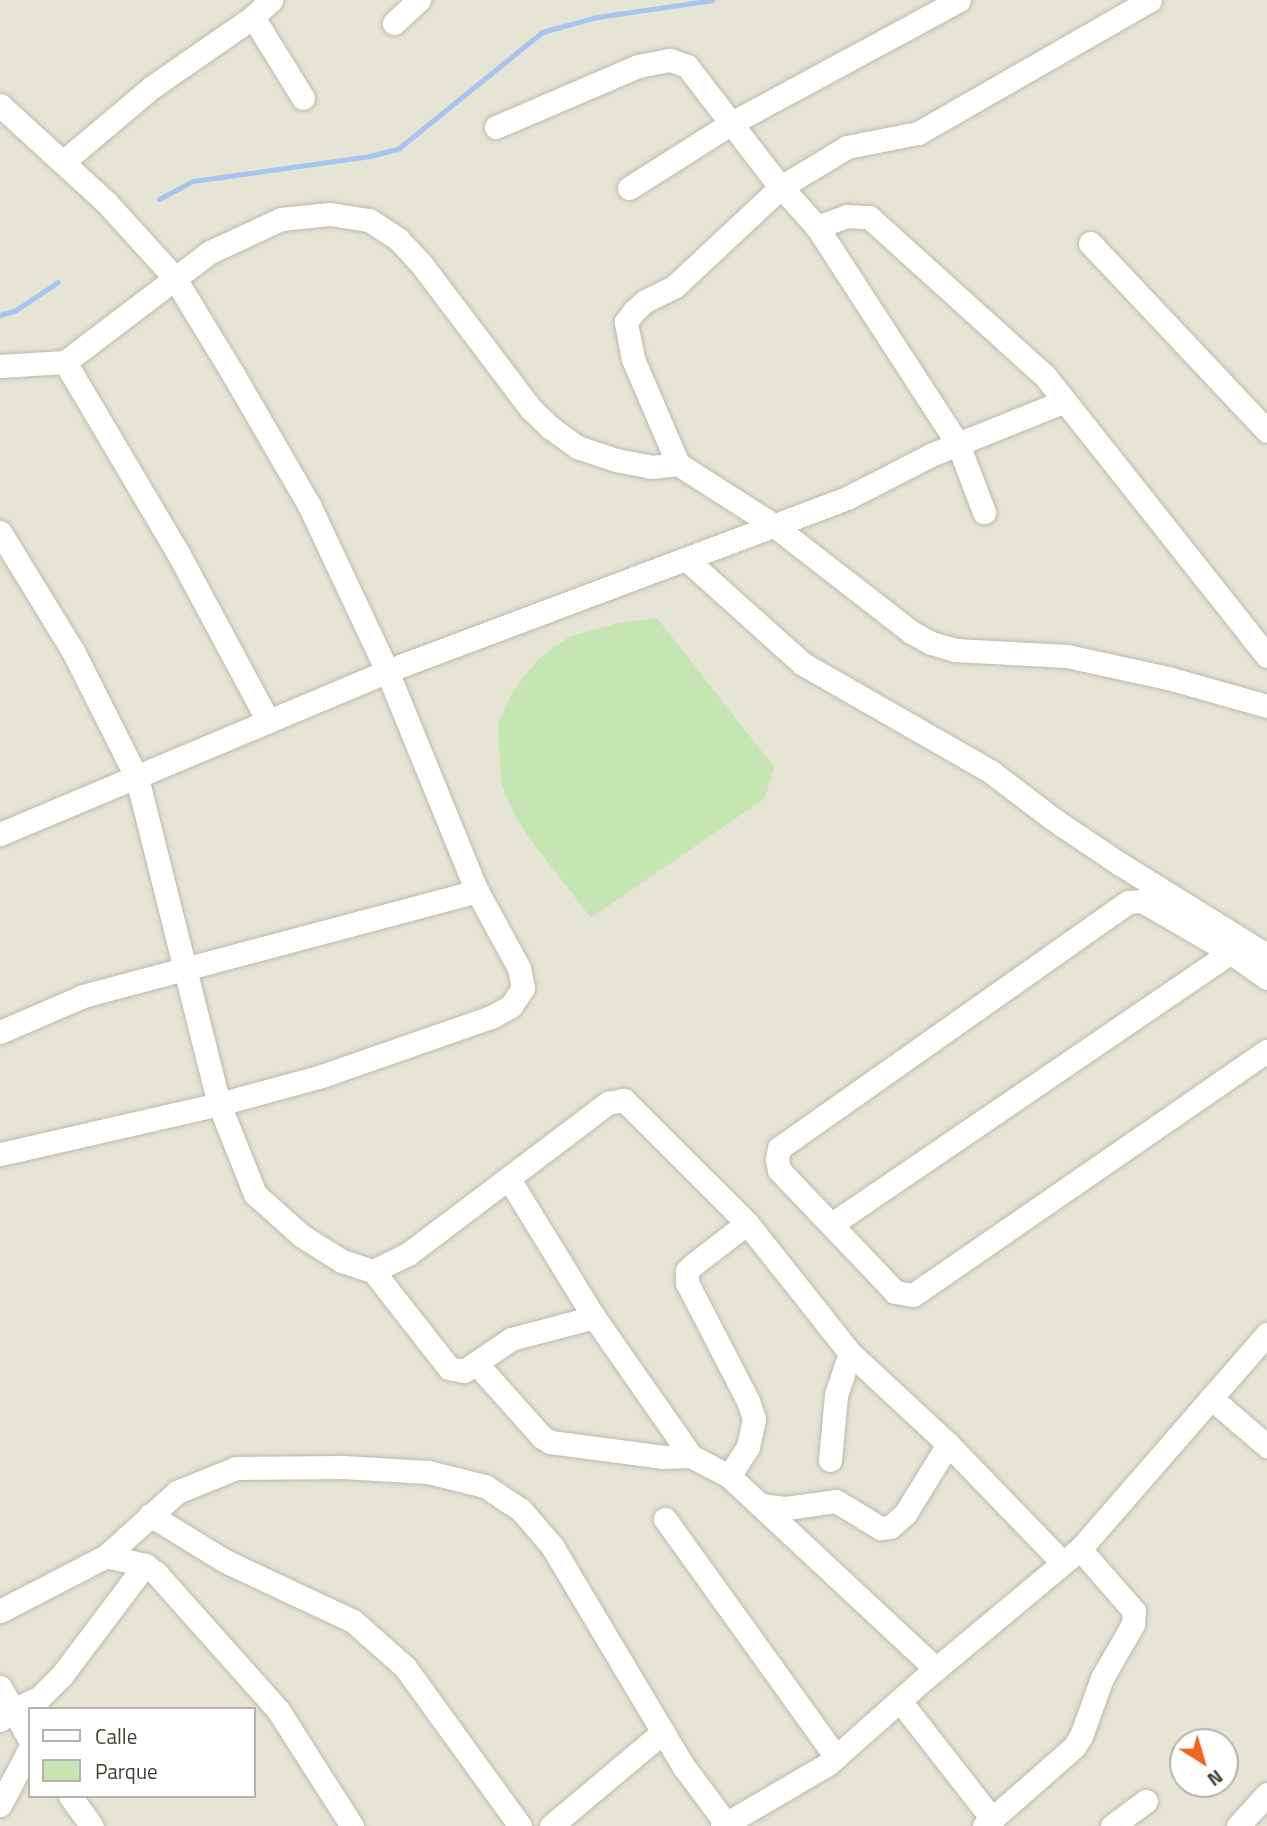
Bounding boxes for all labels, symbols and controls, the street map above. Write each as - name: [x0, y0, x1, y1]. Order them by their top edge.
- legend: [28, 1707, 256, 1798]
- text: Calle: [95, 1720, 137, 1752]
- north arrow: [1169, 1728, 1239, 1798]
- text: Parque: [95, 1755, 158, 1787]
- text: N: [1202, 1763, 1230, 1794]

